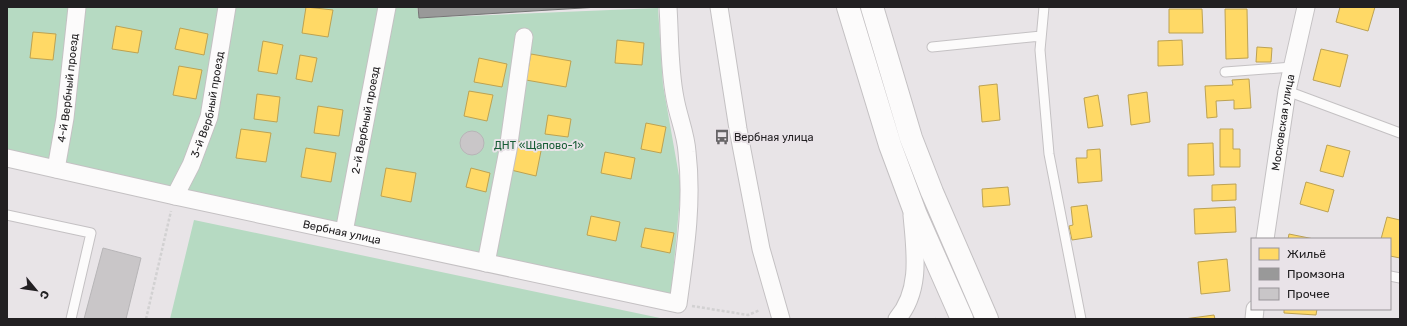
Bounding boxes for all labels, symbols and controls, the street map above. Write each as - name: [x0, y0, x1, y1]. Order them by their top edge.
- street label: 4-й Вербный проезд: [55, 32, 81, 144]
- street label: 3-й Вербный проезд: [188, 50, 227, 160]
- street label: 2-й Вербный проезд: [349, 65, 383, 175]
- street label: Московская улица: [1269, 73, 1298, 172]
- bus stop icon: Вербная улица: [713, 128, 731, 146]
- place label: Вербная улица: [734, 131, 814, 144]
- park label: ДНТ «Щапово-1»: [494, 139, 584, 152]
- street label: Вербная улица: [302, 218, 382, 247]
- legend: [1251, 238, 1391, 310]
- text: Жильё: [1287, 247, 1326, 261]
- text: Промзона: [1287, 267, 1345, 281]
- north arrow: [16, 270, 56, 310]
- text: Прочее: [1287, 287, 1330, 301]
- text: С: [37, 288, 52, 301]

